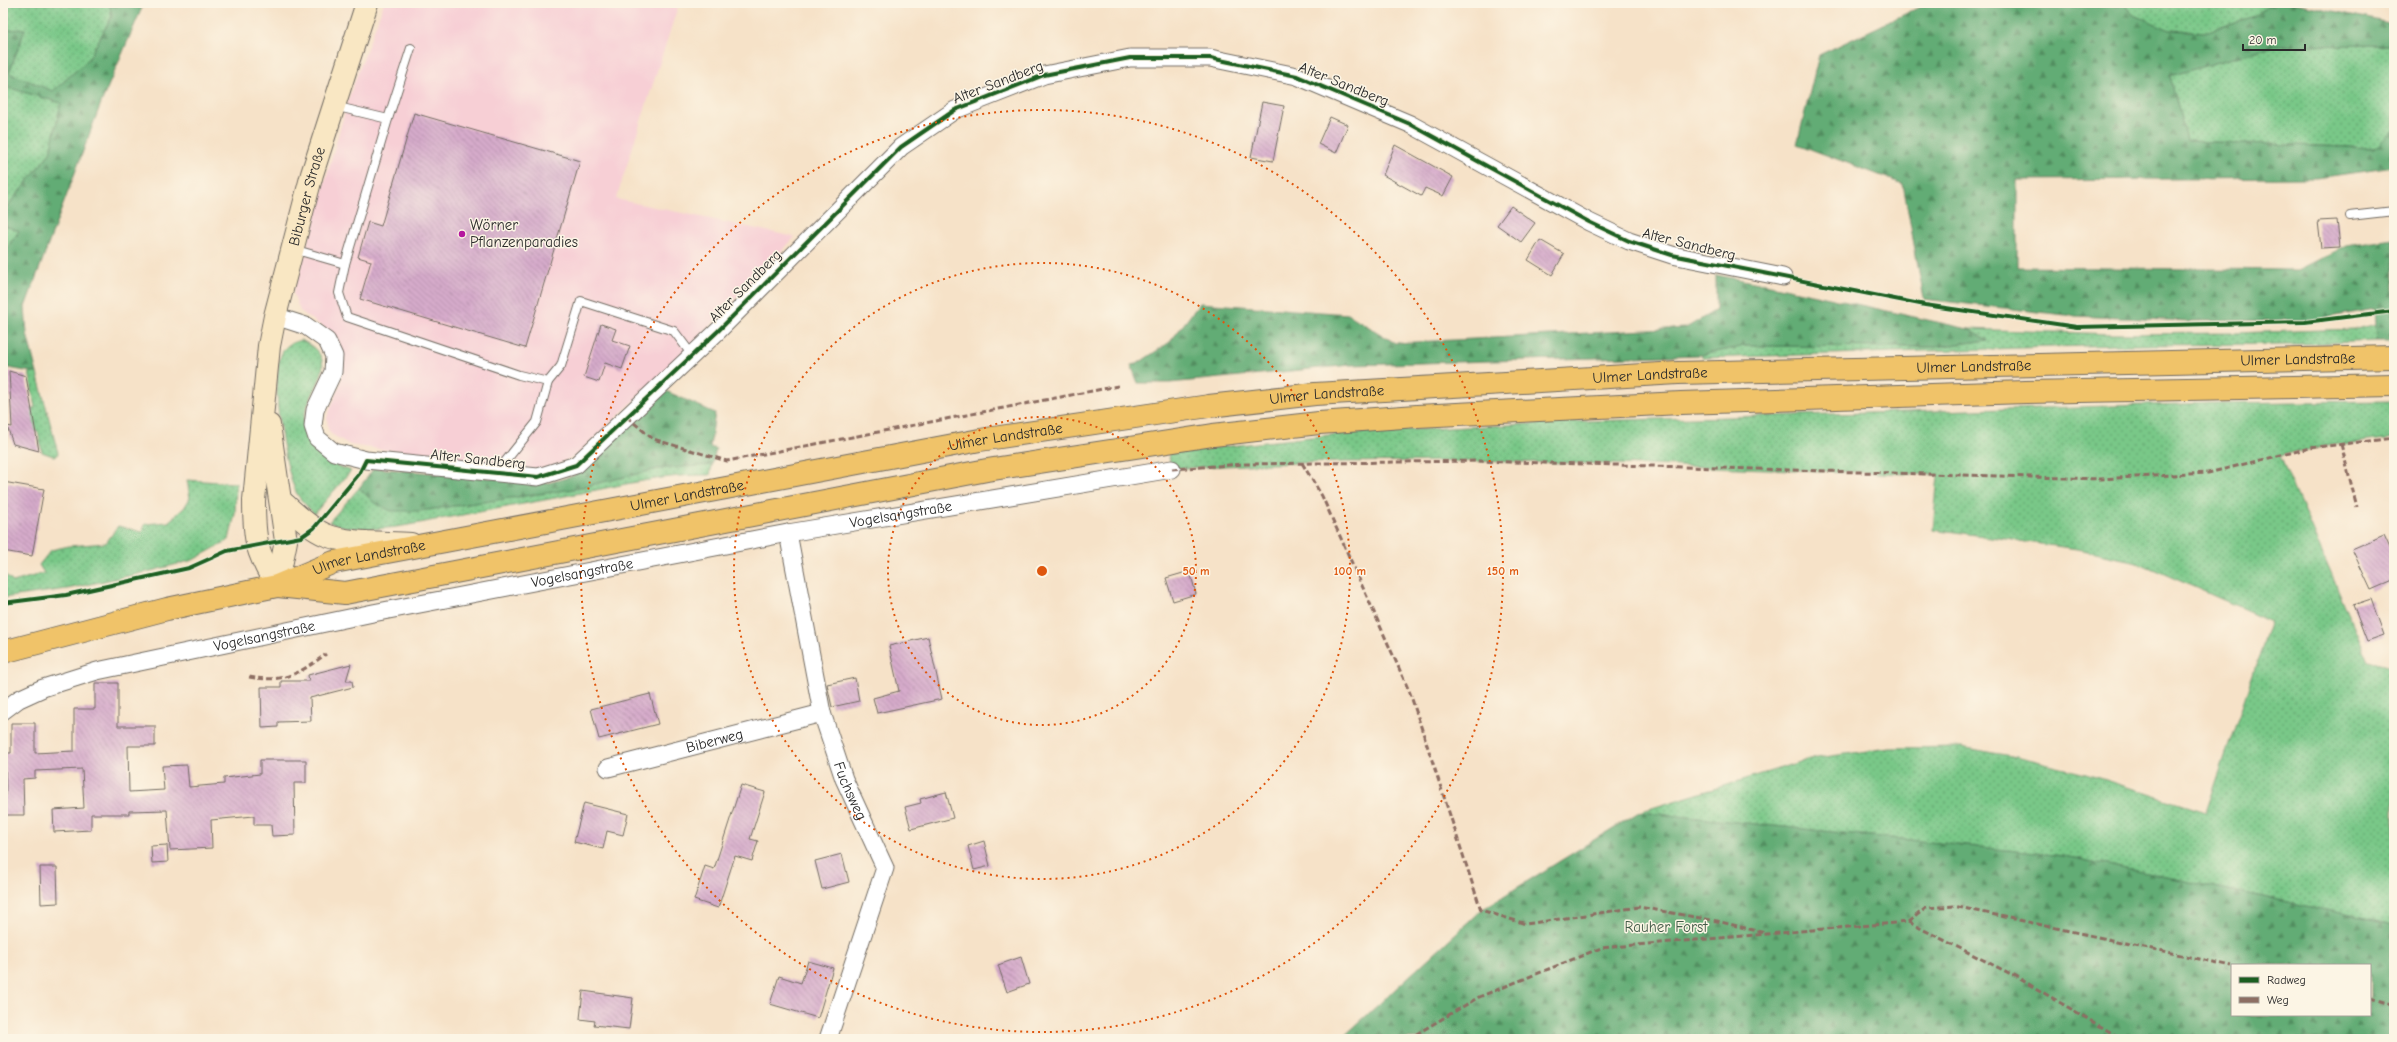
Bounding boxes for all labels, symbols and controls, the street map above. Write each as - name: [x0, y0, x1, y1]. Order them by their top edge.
- scale bar: [2243, 26, 2305, 52]
- text: 20 m: [2249, 33, 2277, 47]
- street label: Alter Sandberg: [950, 56, 1046, 108]
- street label: Alter Sandberg: [1296, 58, 1392, 110]
- street label: Biburger Straße: [285, 144, 329, 248]
- place label: Wörner Pflanzenparadies: [470, 216, 578, 251]
- street label: Alter Sandberg: [1640, 224, 1738, 264]
- marker: Wörner Pflanzenparadies: [457, 229, 467, 239]
- street label: Alter Sandberg: [705, 246, 785, 326]
- street label: Ulmer Landstraße: [2240, 349, 2356, 369]
- street label: Ulmer Landstraße: [1916, 356, 2032, 377]
- street label: Ulmer Landstraße: [1592, 363, 1708, 387]
- street label: Ulmer Landstraße: [1268, 381, 1385, 408]
- street label: Ulmer Landstraße: [947, 419, 1064, 455]
- street label: Alter Sandberg: [430, 445, 526, 473]
- street label: Ulmer Landstraße: [629, 476, 746, 515]
- street label: Vogelsangstraße: [848, 497, 954, 532]
- street label: Ulmer Landstraße: [310, 536, 427, 579]
- street label: Vogelsangstraße: [530, 554, 635, 591]
- centre of rings: [1035, 564, 1049, 578]
- text: 50 m: [1182, 564, 1210, 578]
- text: 100 m: [1334, 564, 1366, 578]
- text: 150 m: [1487, 564, 1519, 578]
- street label: Vogelsangstraße: [212, 616, 317, 655]
- street label: Biberweg: [684, 725, 745, 757]
- street label: Fuchsweg: [830, 759, 871, 823]
- park label: Rauher Forst: [1625, 918, 1708, 936]
- legend: [2231, 964, 2371, 1016]
- text: Radweg: [2267, 973, 2306, 987]
- text: Weg: [2267, 993, 2289, 1007]

